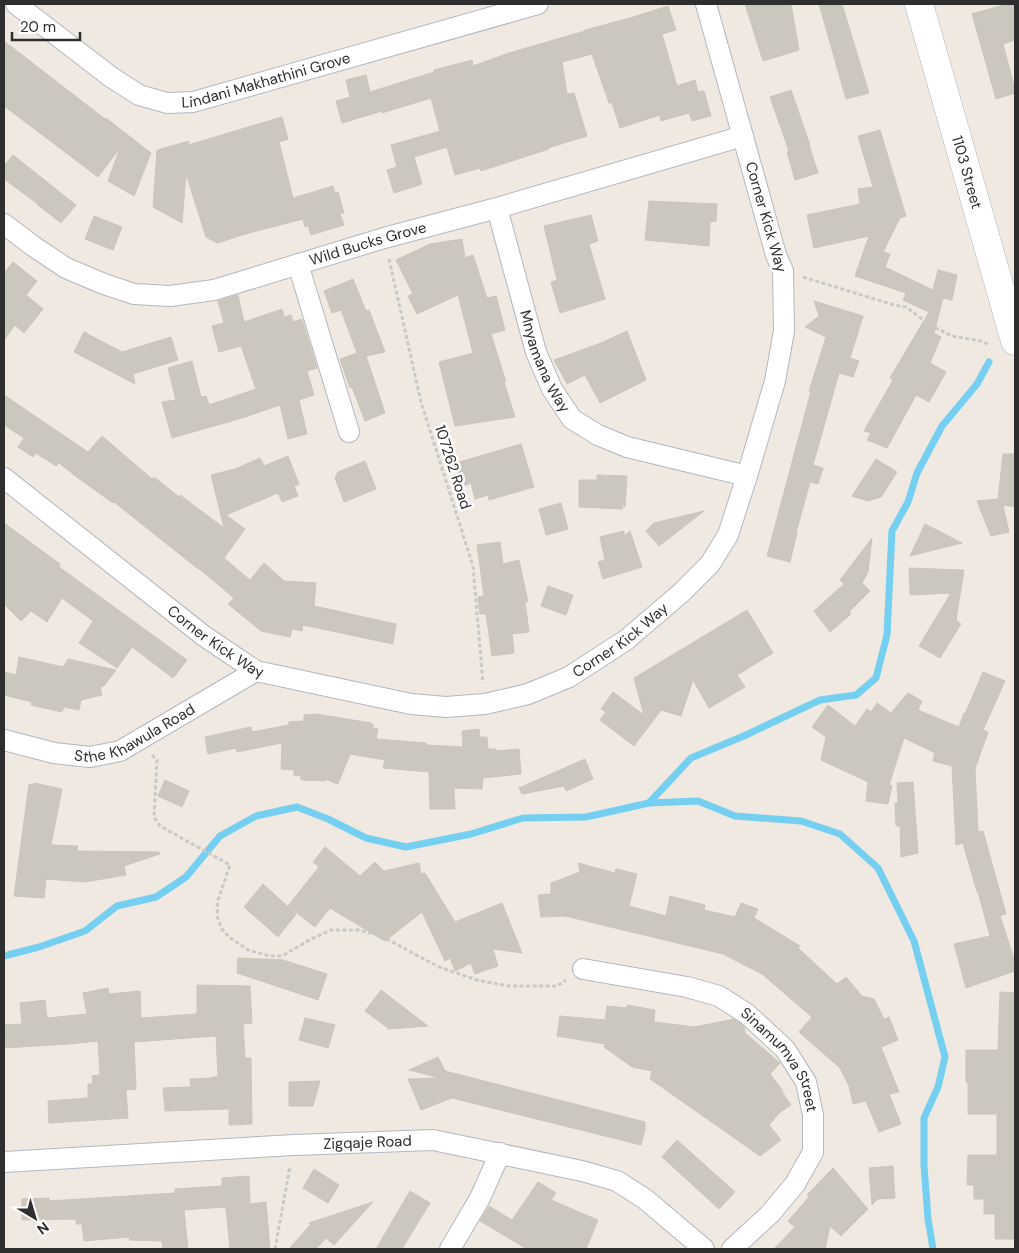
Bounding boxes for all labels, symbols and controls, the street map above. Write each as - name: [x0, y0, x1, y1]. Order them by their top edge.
- scale bar: [12, 10, 80, 42]
- text: 20 m: [20, 17, 56, 37]
- street label: Lindani Makhathini Grove: [181, 48, 353, 112]
- street label: 1103 Street: [947, 133, 987, 211]
- street label: Corner Kick Way: [741, 159, 792, 275]
- street label: Wild Bucks Grove: [307, 217, 428, 270]
- street label: Mnyamana Way: [515, 308, 575, 417]
- street label: 107262 Road: [430, 422, 476, 512]
- street label: Corner Kick Way: [569, 598, 673, 682]
- street label: Corner Kick Way: [163, 601, 266, 683]
- street label: Sthe Khawula Road: [73, 699, 199, 767]
- street label: Sinamumva Street: [737, 1003, 822, 1114]
- street label: Zigqaje Road: [323, 1131, 412, 1154]
- north arrow: [10, 1193, 60, 1243]
- text: N: [33, 1218, 53, 1238]

